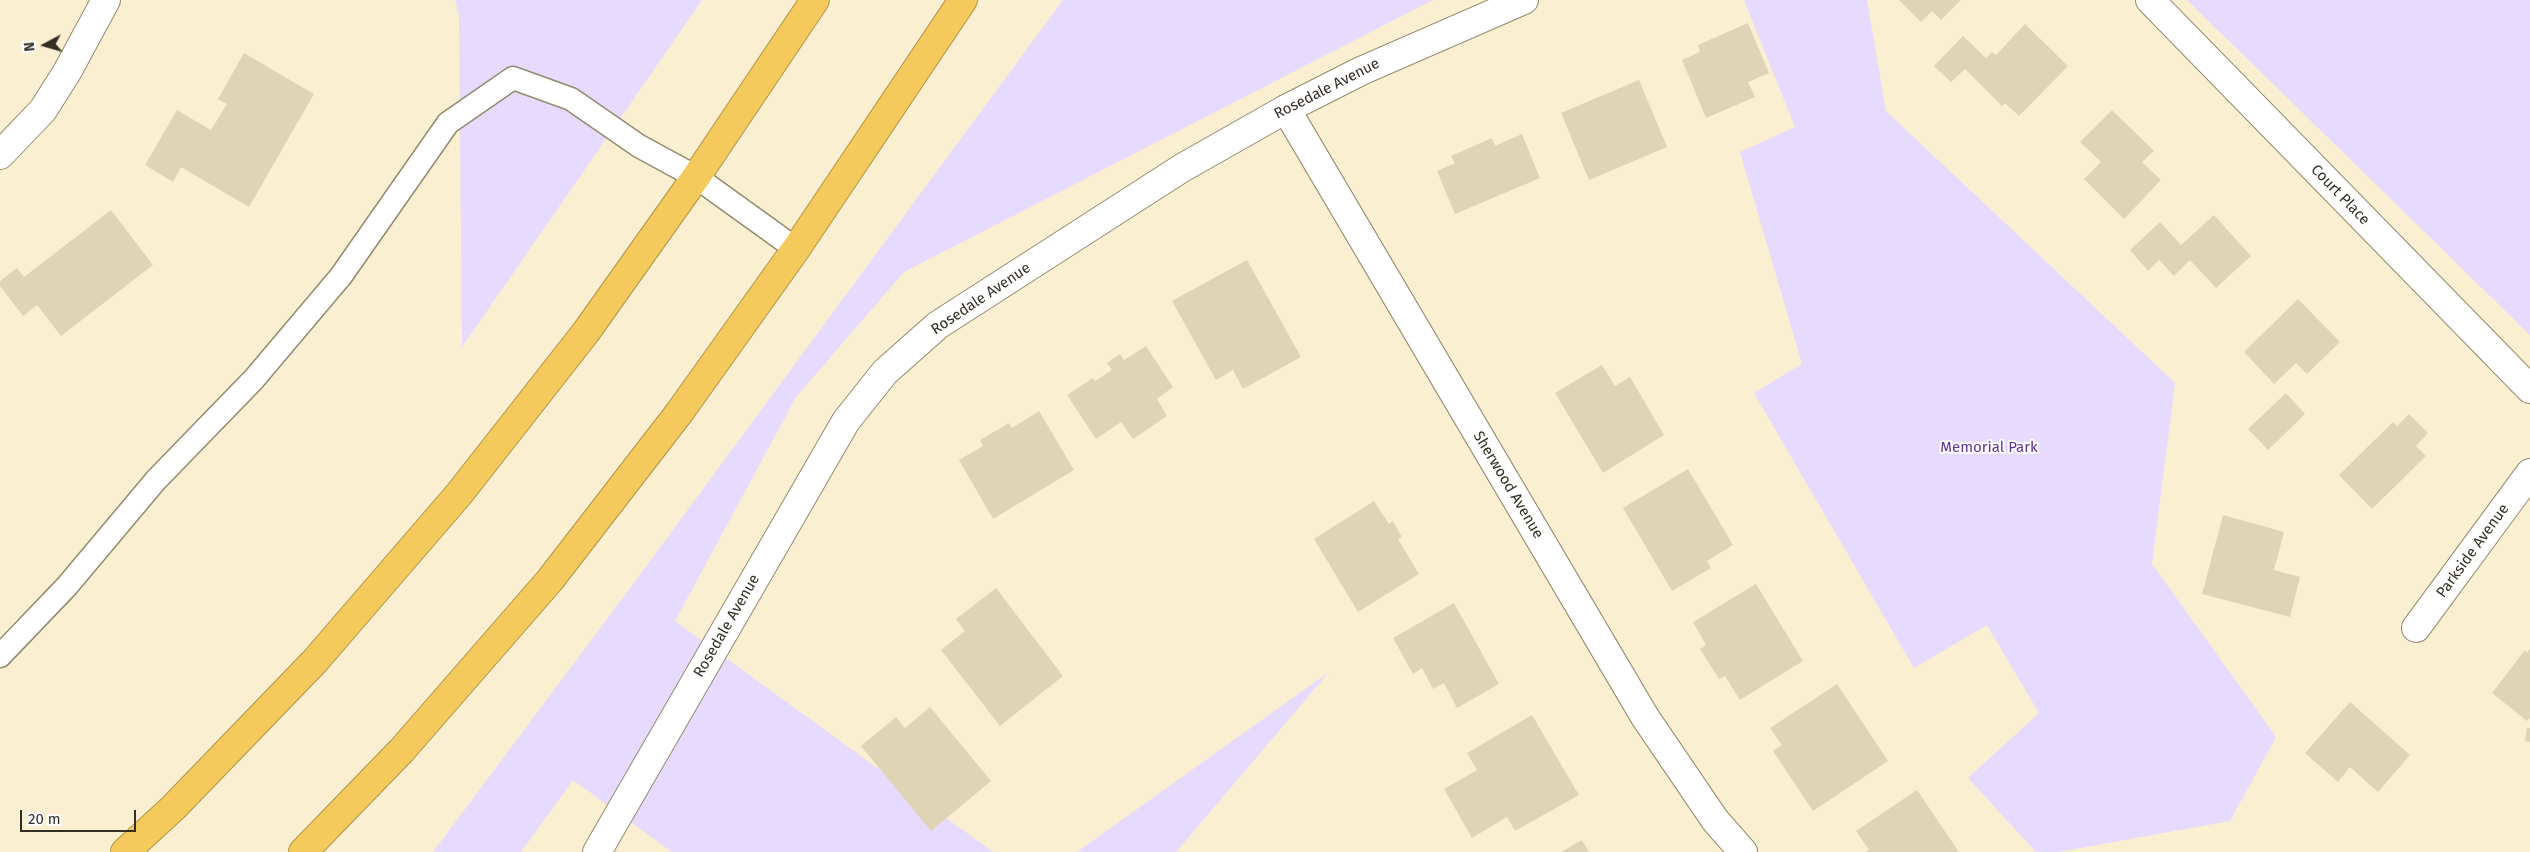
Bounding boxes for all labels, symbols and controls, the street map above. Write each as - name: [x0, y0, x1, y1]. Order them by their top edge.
- north arrow: [20, 20, 70, 70]
- text: N: [21, 41, 39, 52]
- street label: Rosedale Avenue: [1271, 55, 1383, 123]
- street label: Court Place: [2307, 161, 2373, 229]
- street label: Rosedale Avenue: [928, 259, 1034, 339]
- street label: Sherwood Avenue: [1469, 428, 1547, 542]
- park label: Memorial Park: [1940, 439, 2038, 457]
- street label: Parkside Avenue: [2433, 501, 2513, 601]
- street label: Rosedale Avenue: [690, 571, 764, 681]
- scale bar: [22, 800, 139, 832]
- text: 20 m: [28, 810, 61, 828]

